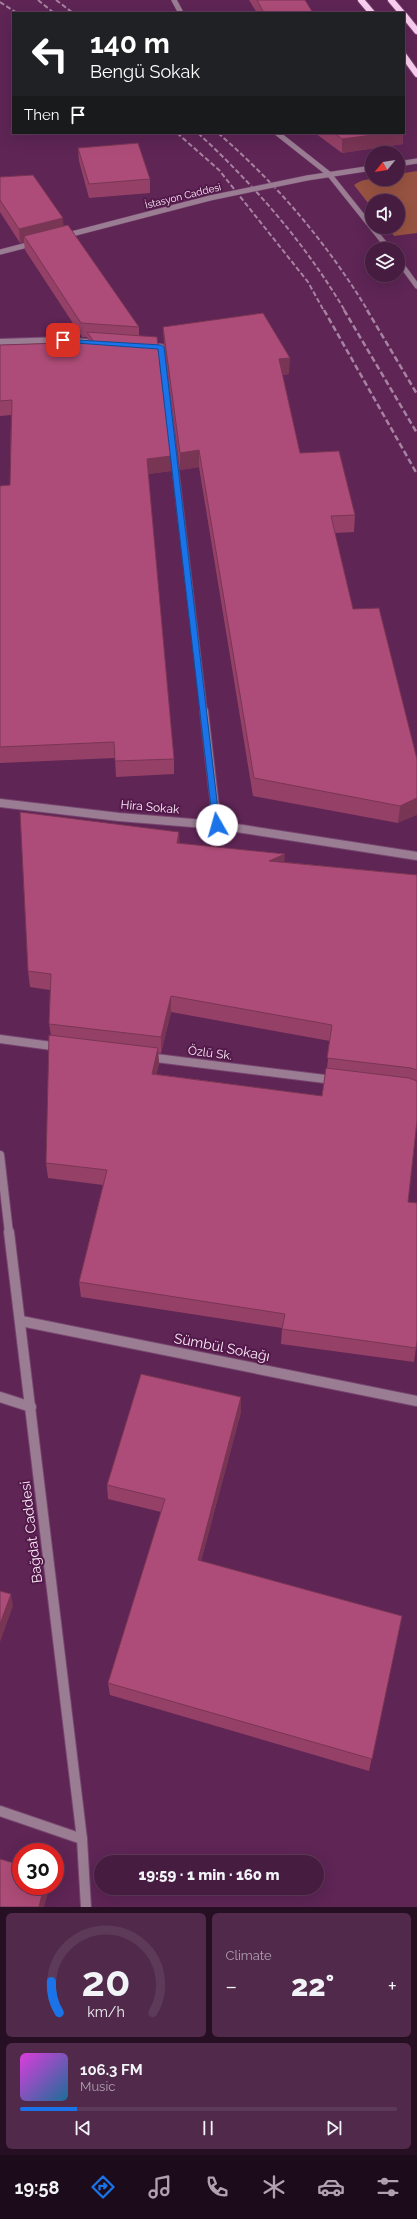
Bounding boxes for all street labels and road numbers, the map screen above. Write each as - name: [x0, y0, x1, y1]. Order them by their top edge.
- street label: İstasyon Caddesi: [144, 181, 222, 211]
- street label: Hira Sokak: [120, 797, 181, 817]
- street label: Özlü Sk.: [187, 1043, 233, 1063]
- street label: Sümbül Sokağı: [173, 1330, 271, 1364]
- street label: Bağdat Caddesi: [17, 1480, 45, 1584]

